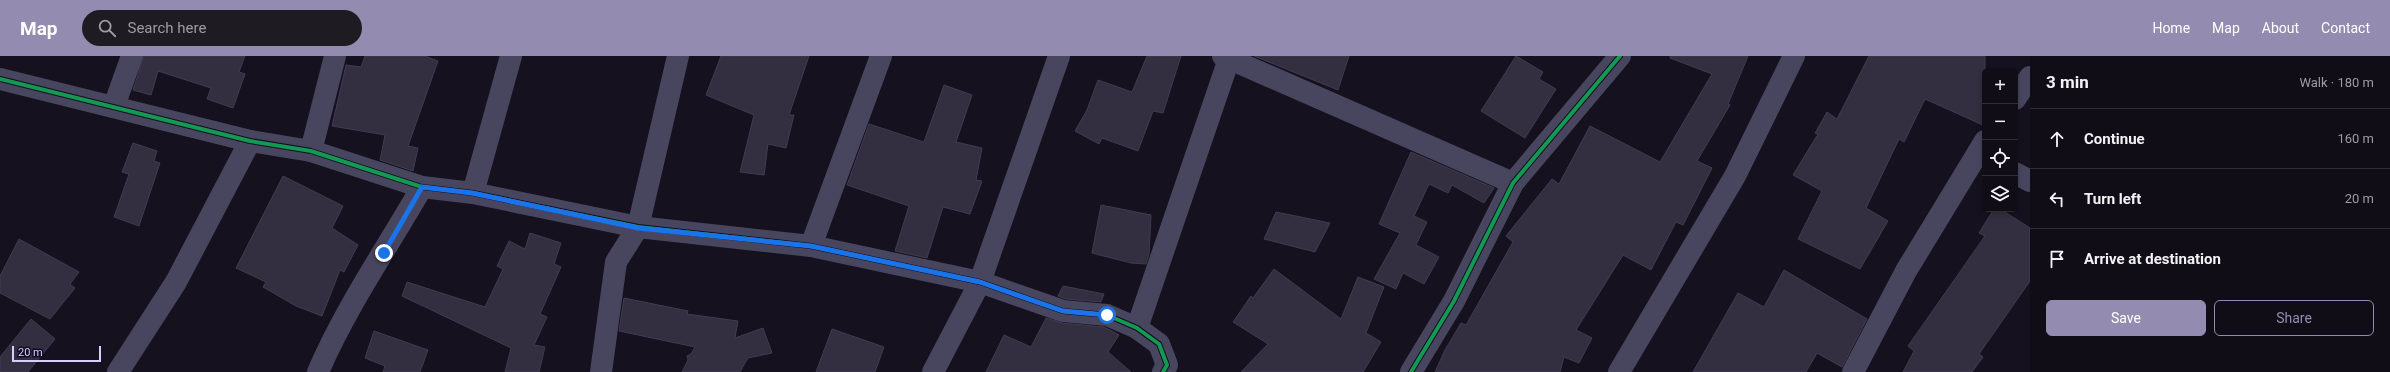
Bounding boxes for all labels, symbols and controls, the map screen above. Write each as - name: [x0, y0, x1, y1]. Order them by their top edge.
- search box: [82, 10, 362, 46]
- text: Map: [20, 17, 58, 40]
- icon: search: [96, 17, 118, 39]
- text: Search here: [128, 19, 206, 37]
- text: Home: [2152, 20, 2190, 36]
- text: Map: [2212, 20, 2240, 36]
- text: About: [2262, 20, 2299, 36]
- text: Contact: [2321, 20, 2370, 36]
- map controls: [1982, 68, 2018, 212]
- button: +: [1982, 68, 2018, 104]
- text: 3 min: [2046, 72, 2089, 92]
- text: Walk · 180 m: [2299, 75, 2374, 90]
- button: −: [1982, 104, 2018, 140]
- icon: ahead: [2046, 128, 2068, 150]
- text: Continue: [2084, 130, 2145, 148]
- text: 160 m: [2337, 131, 2374, 146]
- button: locate: [1982, 140, 2018, 176]
- button: layers: [1982, 176, 2018, 212]
- icon: left: [2046, 188, 2068, 210]
- text: Turn left: [2084, 190, 2141, 208]
- text: 20 m: [2345, 191, 2374, 206]
- route end: [375, 244, 393, 262]
- icon: arrive: [2046, 248, 2068, 270]
- text: Arrive at destination: [2084, 250, 2221, 268]
- button: Save: [2046, 300, 2206, 336]
- button: Share: [2214, 300, 2374, 336]
- route start: [1098, 306, 1116, 324]
- scale bar: [12, 344, 101, 363]
- text: 20 m: [18, 346, 43, 359]

